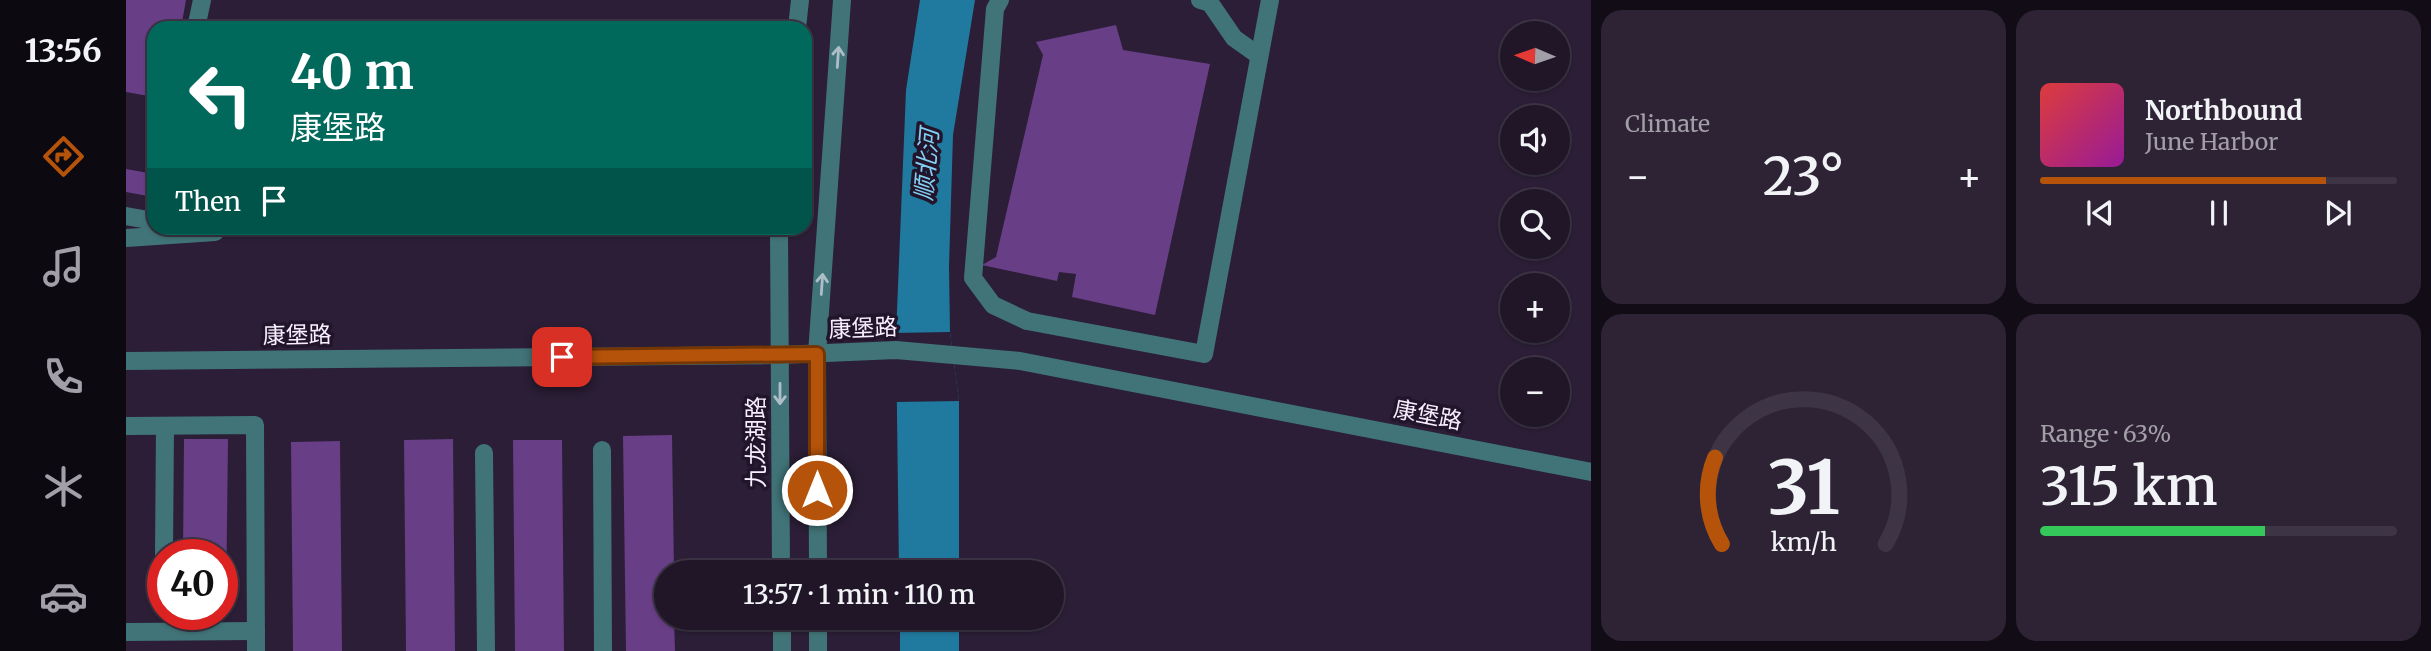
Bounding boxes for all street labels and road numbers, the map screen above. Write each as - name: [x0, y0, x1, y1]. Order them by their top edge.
- street label: 康堡路: [828, 312, 898, 343]
- street label: 康堡路: [262, 319, 332, 350]
- street label: 康堡路: [1391, 394, 1465, 435]
- street label: 九龙湖路: [741, 396, 770, 488]

